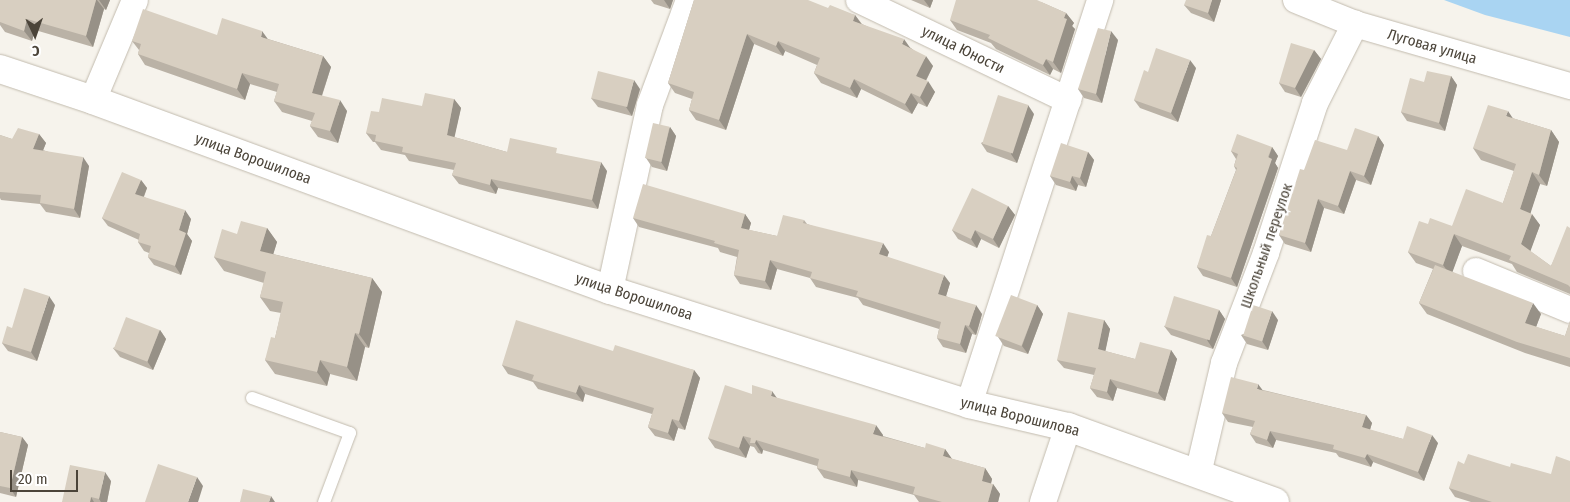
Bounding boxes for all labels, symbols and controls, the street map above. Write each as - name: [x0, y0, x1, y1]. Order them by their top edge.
- north arrow: [10, 10, 60, 60]
- street label: улица Юности: [919, 22, 1007, 78]
- street label: Луговая улица: [1385, 26, 1479, 68]
- text: С: [32, 42, 40, 59]
- street label: улица Ворошилова: [193, 130, 313, 188]
- street label: Школьный переулок: [1237, 181, 1297, 311]
- street label: улица Ворошилова: [573, 270, 695, 324]
- street label: улица Ворошилова: [959, 393, 1081, 441]
- scale bar: [12, 460, 80, 492]
- text: 20 m: [18, 470, 48, 488]

